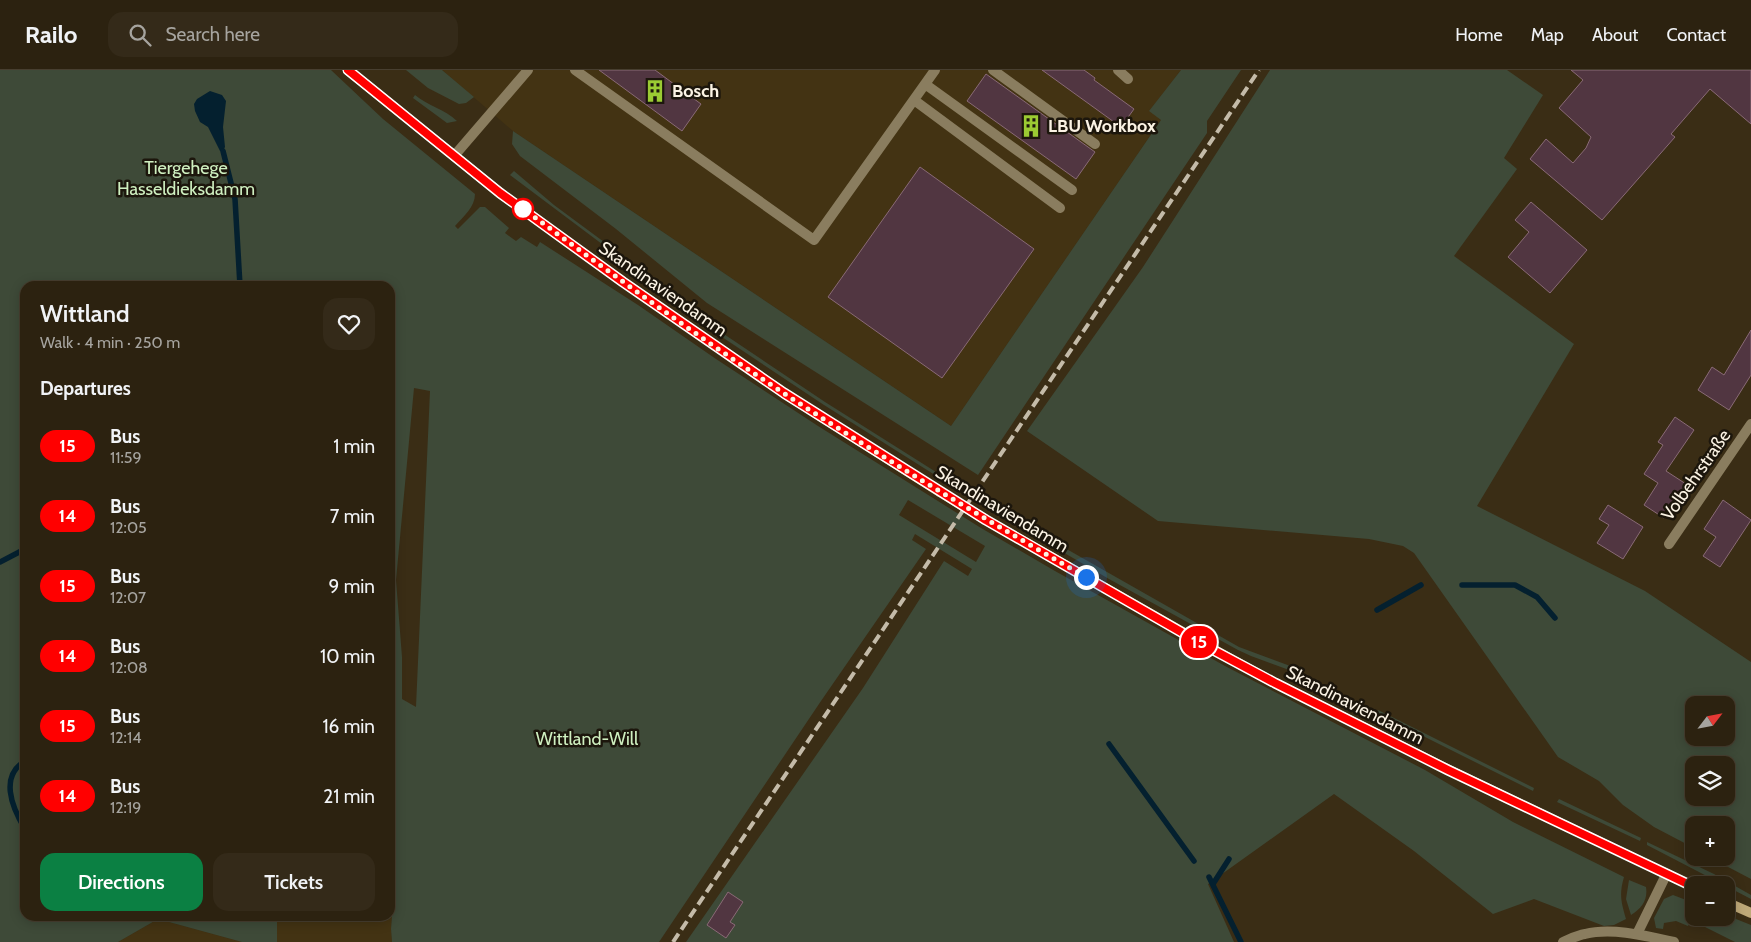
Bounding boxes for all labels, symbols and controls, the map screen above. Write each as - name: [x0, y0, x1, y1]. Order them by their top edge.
- search box: [108, 12, 458, 57]
- text: Railo: [25, 20, 78, 49]
- icon: search: [126, 21, 154, 49]
- text: Search here: [166, 23, 260, 46]
- text: Home: [1455, 24, 1503, 46]
- text: Map: [1531, 24, 1564, 46]
- text: About: [1592, 24, 1638, 46]
- text: Contact: [1666, 24, 1726, 46]
- building icon: Bosch: [642, 78, 668, 104]
- place label: Bosch: [672, 80, 719, 102]
- building icon: LBU Workbox: [1018, 113, 1044, 139]
- place label: LBU Workbox: [1048, 115, 1156, 137]
- park label: Tiergehege Hasseldieksdamm: [117, 157, 255, 200]
- unlabelled marker: [512, 198, 534, 220]
- street label: Skandinaviendamm: [595, 237, 731, 341]
- button: heart: [323, 298, 375, 350]
- text: Wittland: [40, 299, 130, 328]
- text: Walk · 4 min · 250 m: [40, 333, 180, 352]
- text: Departures: [40, 377, 131, 400]
- text: Bus: [110, 425, 140, 448]
- street label: Volbehrstraße: [1657, 425, 1735, 525]
- text: 15: [59, 435, 76, 457]
- text: 1 min: [333, 435, 375, 458]
- text: 11:59: [110, 448, 142, 467]
- street label: Skandinaviendamm: [931, 461, 1073, 557]
- text: Bus: [110, 495, 140, 518]
- text: 14: [59, 505, 76, 527]
- text: 7 min: [330, 505, 375, 528]
- text: 12:05: [110, 518, 147, 537]
- text: Bus: [110, 565, 140, 588]
- your location: [1074, 565, 1099, 590]
- text: 15: [59, 575, 76, 597]
- text: 9 min: [329, 575, 375, 598]
- text: 12:07: [110, 588, 146, 607]
- line badge: 15: [1176, 626, 1222, 658]
- text: 15: [1191, 631, 1207, 653]
- text: Bus: [110, 635, 140, 658]
- text: 14: [59, 645, 76, 667]
- text: 10 min: [320, 645, 375, 668]
- text: 12:08: [110, 658, 148, 677]
- street label: Skandinaviendamm: [1283, 661, 1427, 749]
- north arrow: [1685, 696, 1735, 746]
- map controls: [1685, 696, 1735, 926]
- text: Bus: [110, 705, 140, 728]
- text: 15: [59, 715, 76, 737]
- text: 16 min: [322, 715, 375, 738]
- text: 12:14: [110, 728, 141, 747]
- park label: Wittland-Will: [536, 728, 639, 750]
- button: layers: [1685, 756, 1735, 806]
- text: Bus: [110, 775, 140, 798]
- text: 14: [59, 785, 76, 807]
- text: 21 min: [323, 785, 375, 808]
- text: 12:19: [110, 798, 141, 817]
- button: +: [1685, 816, 1735, 866]
- button: Directions: [40, 853, 203, 911]
- button: Tickets: [213, 853, 375, 911]
- button: −: [1685, 876, 1735, 926]

